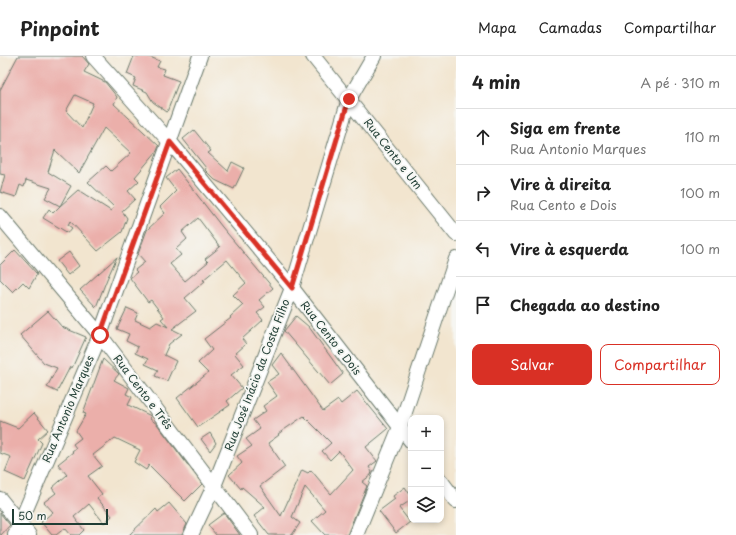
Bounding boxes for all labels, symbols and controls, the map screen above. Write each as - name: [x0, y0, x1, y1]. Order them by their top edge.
- text: Pinpoint: [20, 14, 100, 42]
- text: Mapa: [478, 17, 516, 38]
- text: Camadas: [538, 17, 602, 38]
- text: Compartilhar: [624, 17, 716, 38]
- text: 4 min: [472, 69, 520, 95]
- text: A pé · 310 m: [641, 73, 720, 92]
- route end: [340, 90, 358, 108]
- street label: Rua Cento e Um: [360, 114, 427, 193]
- text: Siga em frente: [510, 116, 620, 139]
- icon: ahead: [472, 126, 494, 148]
- text: 110 m: [685, 127, 720, 146]
- text: Rua Antonio Marques: [510, 139, 646, 158]
- text: Vire à direita: [510, 172, 611, 195]
- icon: right: [472, 182, 494, 204]
- text: 100 m: [680, 183, 720, 202]
- text: Rua Cento e Dois: [510, 195, 617, 214]
- text: Vire à esquerda: [510, 237, 629, 260]
- icon: left: [472, 238, 494, 260]
- text: 100 m: [680, 239, 720, 258]
- text: Chegada ao destino: [510, 293, 660, 316]
- icon: arrive: [472, 294, 494, 316]
- street label: Rua José Inácio da Costa Filho: [220, 296, 293, 453]
- street label: Rua Cento e Dois: [297, 297, 366, 379]
- route start: [91, 326, 109, 344]
- button: Salvar: [472, 344, 592, 385]
- button: Compartilhar: [600, 344, 720, 385]
- street label: Rua Cento e Três: [110, 351, 177, 433]
- street label: Rua Antonio Marques: [37, 352, 98, 465]
- map controls: [408, 415, 444, 523]
- button: +: [408, 415, 444, 451]
- button: −: [408, 451, 444, 487]
- button: layers: [408, 487, 444, 523]
- scale bar: [12, 507, 108, 526]
- text: 50 m: [18, 507, 47, 524]

